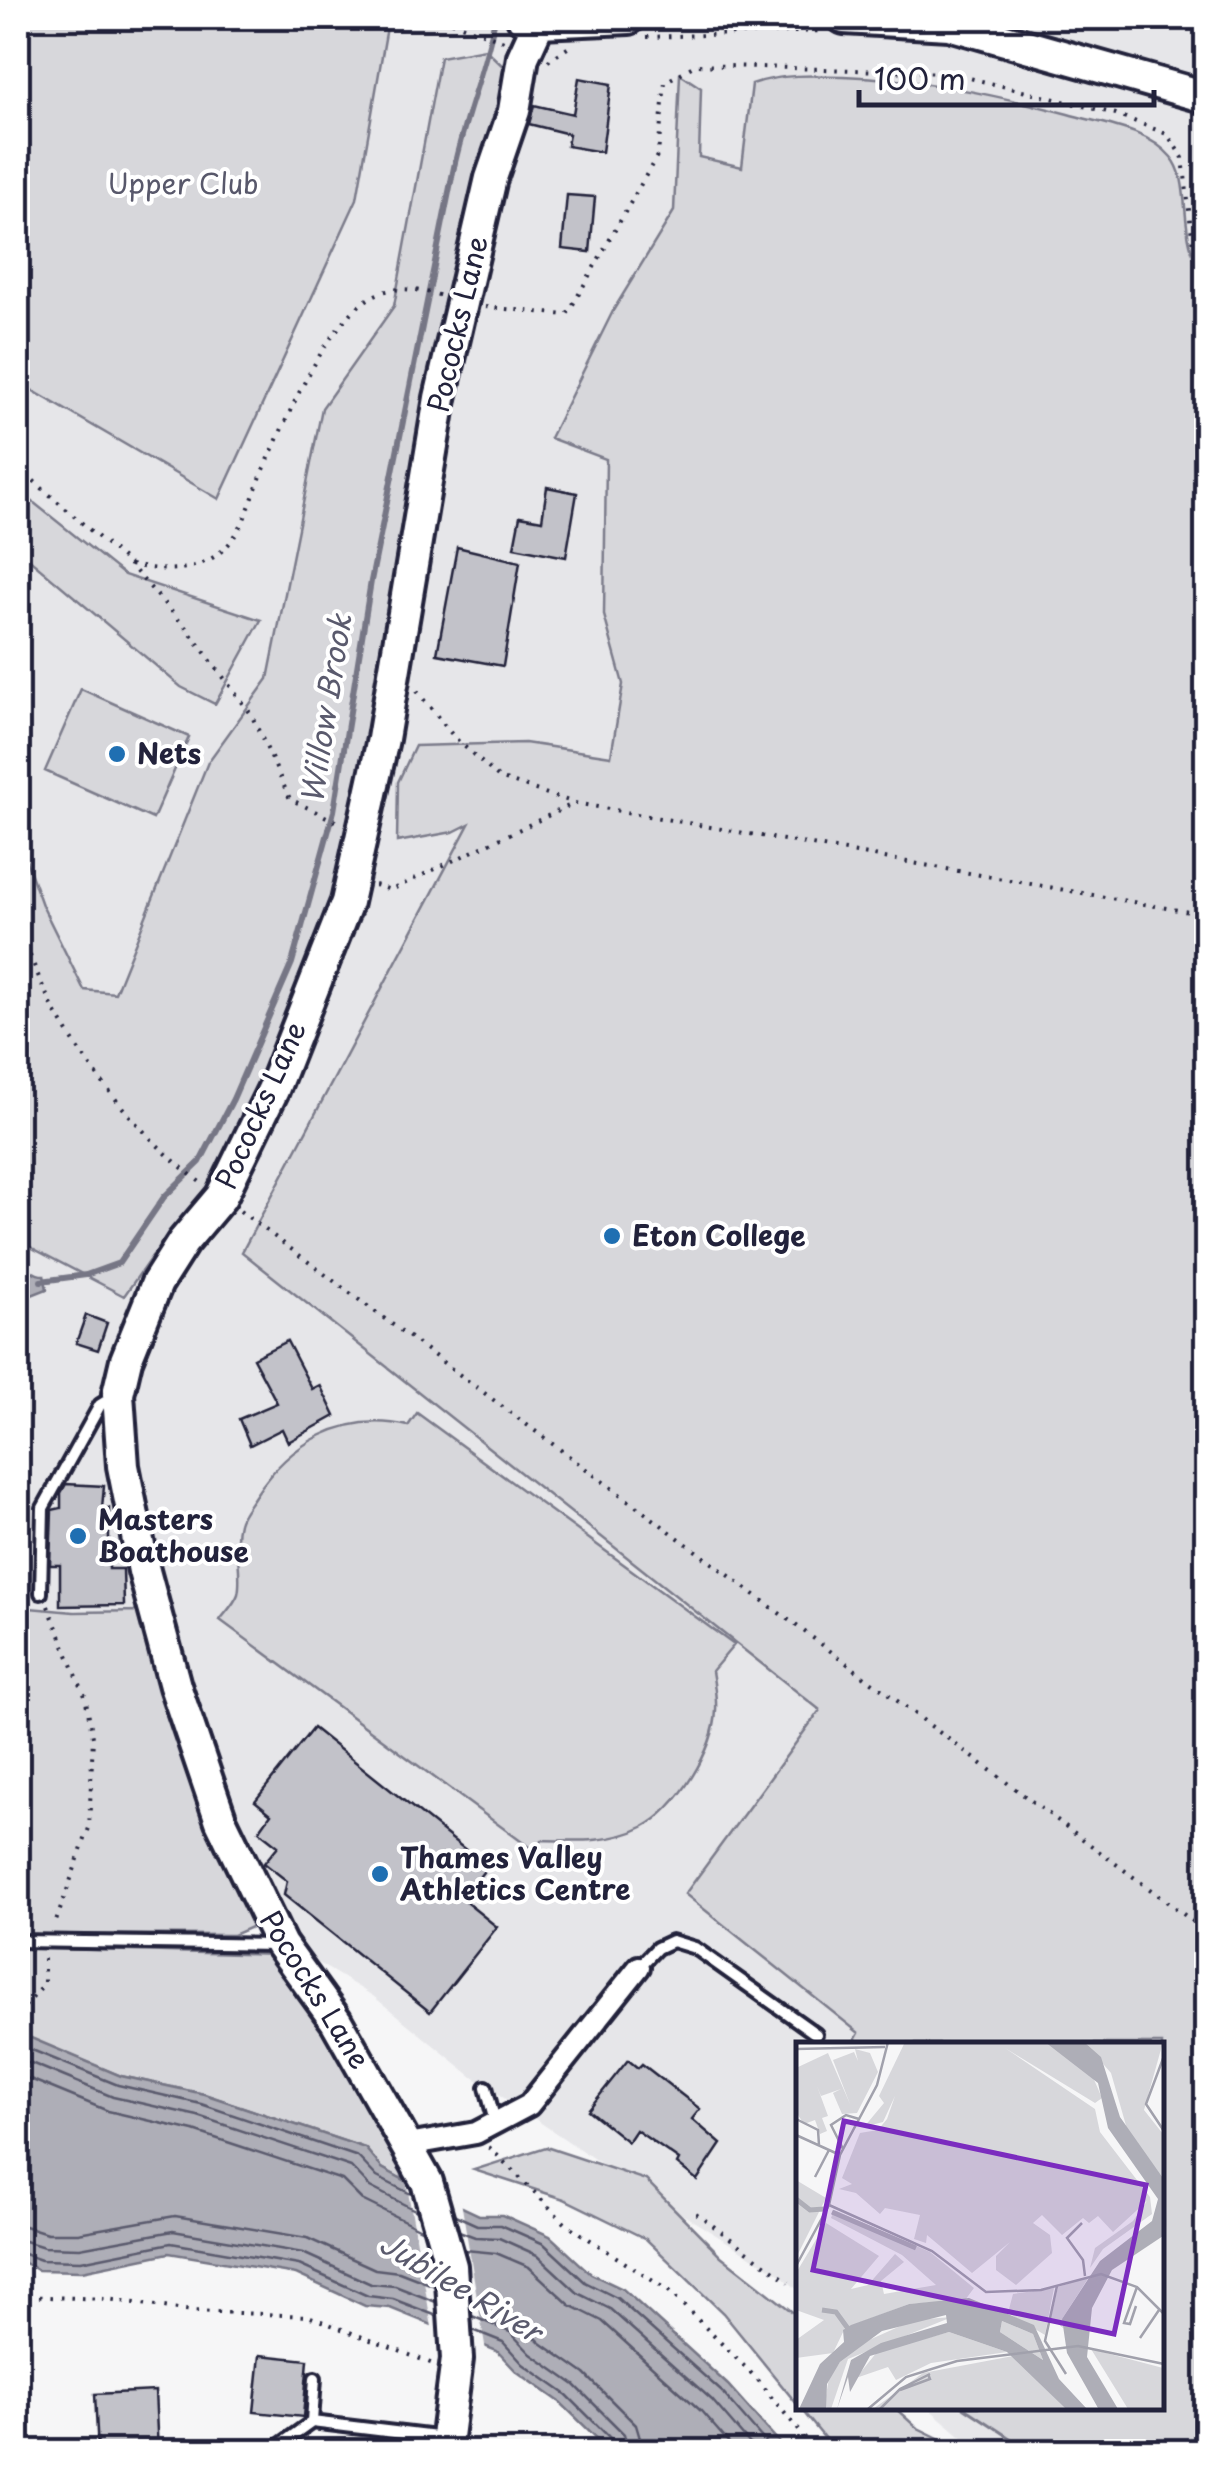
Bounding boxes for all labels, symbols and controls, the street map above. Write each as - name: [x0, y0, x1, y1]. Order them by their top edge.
- scale bar: [859, 45, 1154, 107]
- text: 100 m: [874, 55, 966, 100]
- park label: Upper Club: [107, 161, 259, 204]
- street label: Pococks Lane: [415, 231, 498, 416]
- water label: Willow Brook: [287, 609, 362, 807]
- place label: Nets: [137, 731, 201, 774]
- marker: Nets: [106, 743, 128, 765]
- street label: Pococks Lane: [203, 1014, 316, 1195]
- place label: Eton College: [632, 1213, 805, 1256]
- marker: Eton College: [601, 1225, 623, 1247]
- place label: Masters Boathouse: [98, 1497, 249, 1572]
- marker: Masters Boathouse: [67, 1525, 89, 1547]
- place label: Thames Valley Athletics Centre: [399, 1835, 630, 1910]
- marker: Thames Valley Athletics Centre: [369, 1863, 391, 1885]
- street label: Pococks Lane: [250, 1902, 382, 2077]
- inset map: [796, 2042, 1164, 2409]
- water label: Jubilee River: [372, 2220, 555, 2354]

